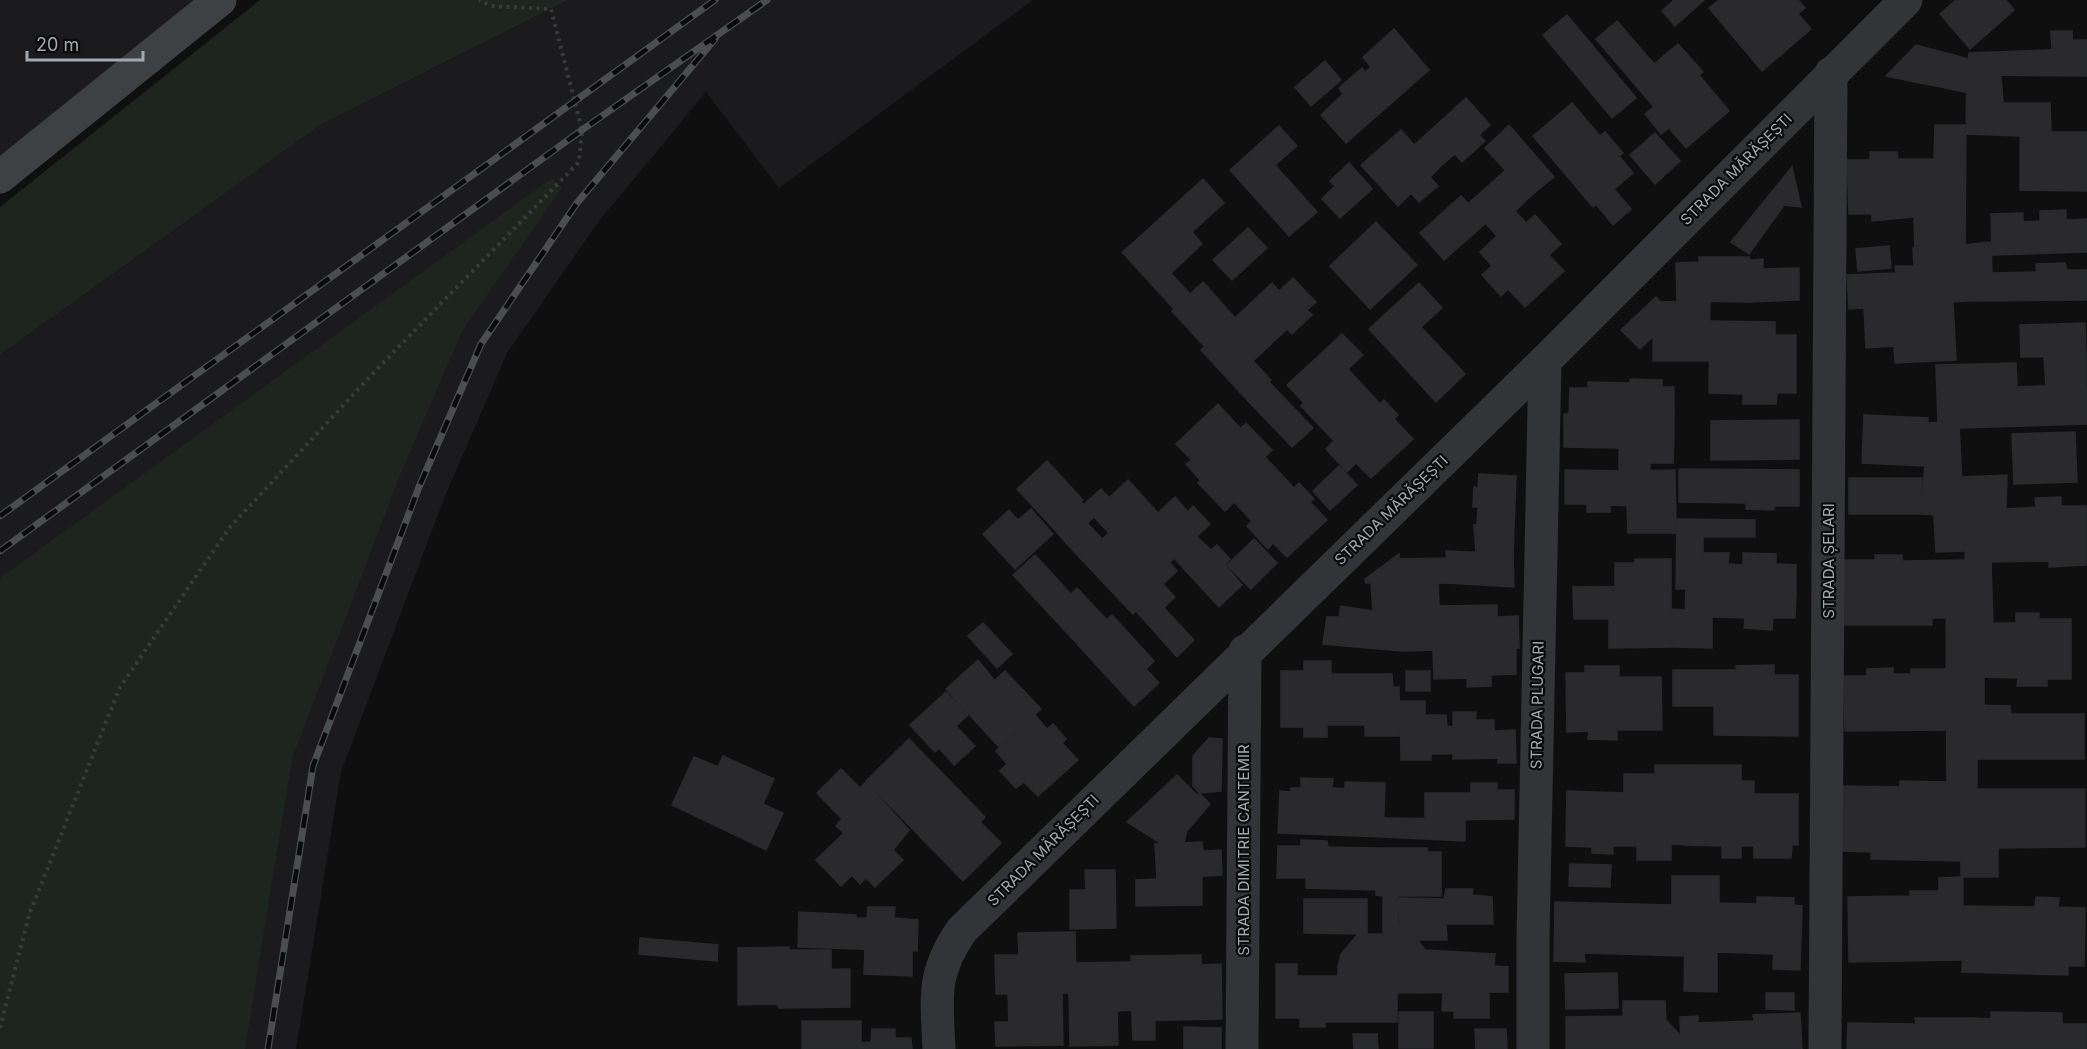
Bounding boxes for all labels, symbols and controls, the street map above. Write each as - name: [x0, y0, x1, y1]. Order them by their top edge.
- scale bar: [27, 24, 142, 62]
- text: 20 m: [36, 34, 79, 55]
- street label: STRADA MĂRĂȘEȘTI: [1676, 109, 1796, 229]
- street label: STRADA MĂRĂȘEȘTI: [1330, 451, 1452, 569]
- street label: STRADA ȘELARI: [1819, 503, 1838, 619]
- street label: STRADA PLUGARI: [1526, 641, 1548, 769]
- street label: STRADA DIMITRIE CANTEMIR: [1234, 744, 1253, 956]
- street label: STRADA MĂRĂȘEȘTI: [983, 790, 1103, 910]

